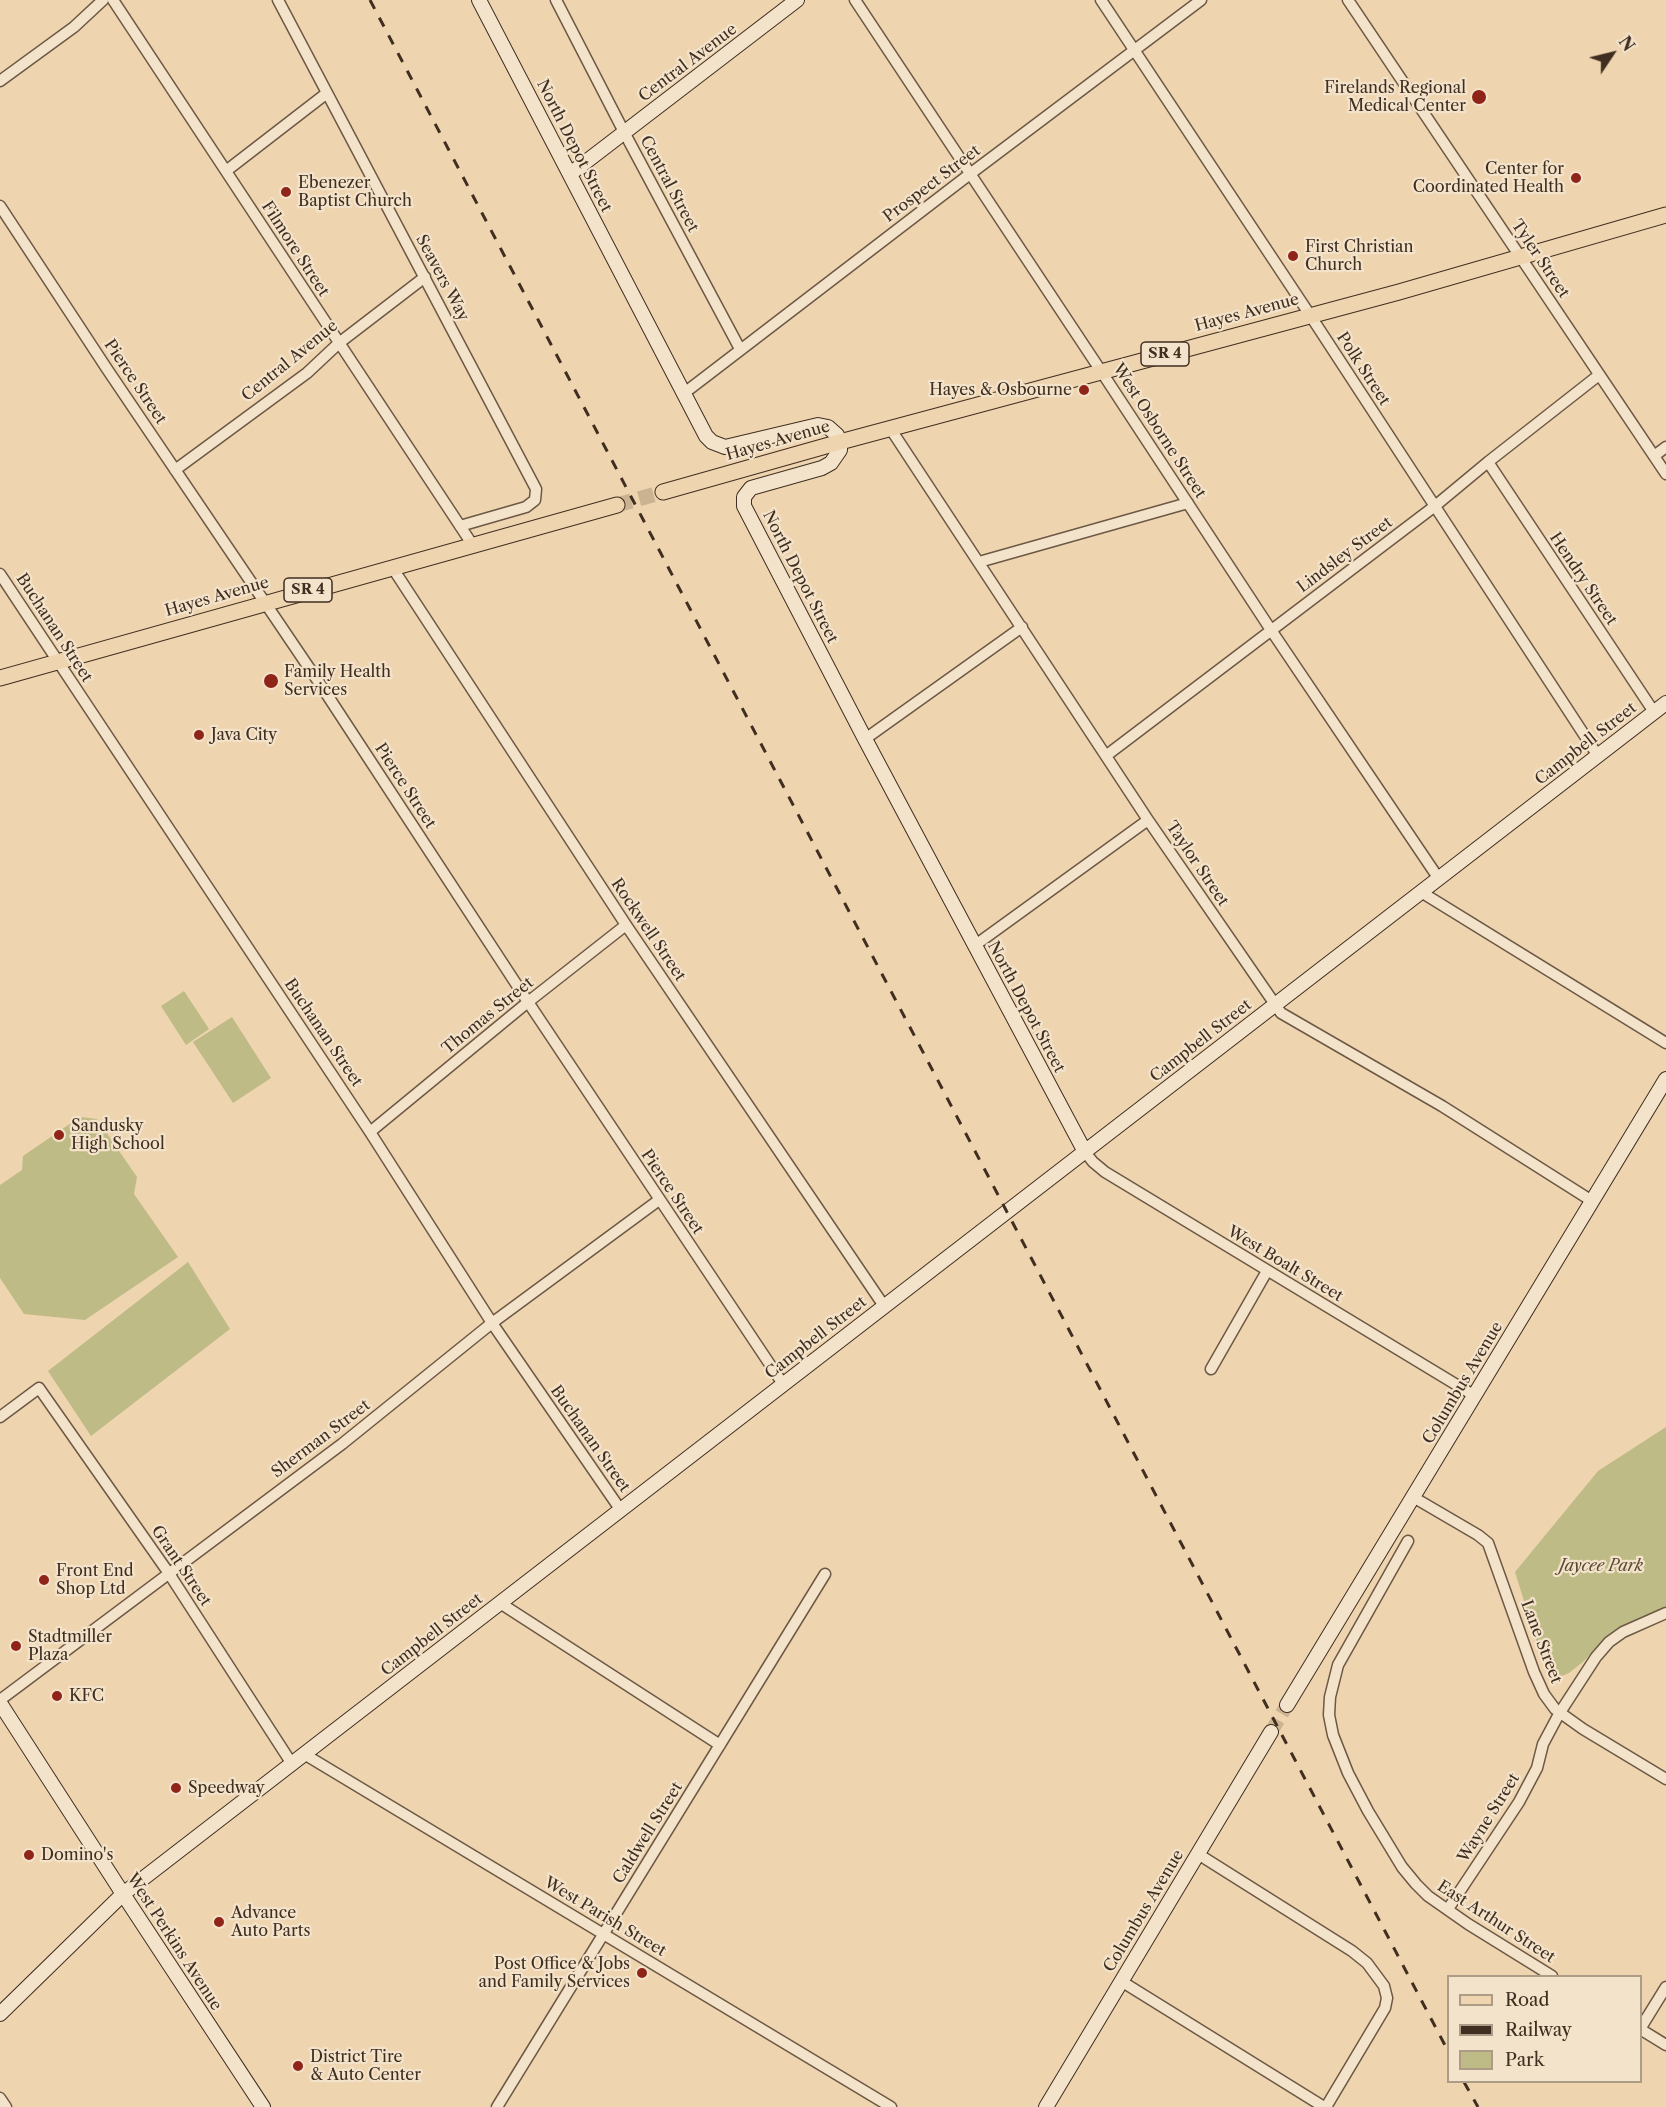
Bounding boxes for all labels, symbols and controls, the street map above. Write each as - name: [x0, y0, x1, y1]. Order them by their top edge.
- street label: Central Avenue: [635, 20, 741, 106]
- north arrow: [1582, 24, 1642, 84]
- text: N: [1615, 32, 1639, 55]
- street label: North Depot Street: [532, 77, 616, 215]
- place label: Firelands Regional Medical Center: [1324, 78, 1466, 116]
- marker: Firelands Regional Medical Center: [1470, 88, 1488, 106]
- street label: Central Street: [636, 133, 702, 235]
- street label: Prospect Street: [880, 141, 984, 227]
- place label: Center for Coordinated Health: [1413, 159, 1564, 197]
- marker: Center for Coordinated Health: [1569, 171, 1583, 185]
- place label: Ebenezer Baptist Church: [298, 173, 412, 211]
- marker: Ebenezer Baptist Church: [279, 185, 293, 199]
- street label: Filmore Street: [257, 198, 333, 300]
- street label: Tyler Street: [1507, 216, 1573, 302]
- street label: Seavers Way: [411, 232, 473, 324]
- place label: First Christian Church: [1305, 237, 1414, 275]
- marker: First Christian Church: [1286, 249, 1300, 263]
- street label: Hayes Avenue: [1193, 290, 1301, 336]
- street label: Central Avenue: [238, 316, 342, 406]
- street label: Polk Street: [1332, 329, 1394, 409]
- street label: Pierce Street: [100, 336, 170, 428]
- road number: SR 4: [1141, 342, 1189, 366]
- street label: West Osborne Street: [1108, 360, 1210, 502]
- place label: Hayes & Osbourne: [929, 380, 1072, 400]
- marker: Hayes & Osbourne: [1077, 383, 1091, 397]
- street label: Hayes Avenue: [724, 417, 832, 465]
- street label: North Depot Street: [758, 508, 842, 646]
- street label: Lindsley Street: [1294, 513, 1396, 597]
- street label: Hendry Street: [1545, 529, 1621, 629]
- street label: Buchanan Street: [12, 570, 96, 686]
- street label: Hayes Avenue: [163, 573, 271, 621]
- road number: SR 4: [284, 578, 332, 602]
- place label: Family Health Services: [284, 662, 391, 700]
- marker: Family Health Services: [262, 672, 280, 690]
- street label: Campbell Street: [1532, 698, 1640, 790]
- place label: Java City: [211, 725, 277, 745]
- marker: Java City: [192, 728, 206, 742]
- street label: Pierce Street: [370, 740, 440, 832]
- street label: Taylor Street: [1162, 818, 1232, 910]
- street label: Rockwell Street: [607, 875, 689, 985]
- street label: North Depot Street: [983, 938, 1069, 1076]
- street label: Thomas Street: [439, 973, 537, 1059]
- street label: Buchanan Street: [280, 975, 366, 1091]
- street label: Campbell Street: [1147, 995, 1255, 1087]
- place label: Sandusky High School: [71, 1116, 165, 1154]
- marker: Sandusky High School: [52, 1128, 66, 1142]
- street label: Pierce Street: [637, 1146, 707, 1238]
- street label: West Boalt Street: [1224, 1222, 1346, 1306]
- street label: Campbell Street: [762, 1292, 870, 1384]
- street label: Columbus Avenue: [1419, 1318, 1507, 1448]
- street label: Buchanan Street: [546, 1382, 634, 1496]
- street label: Sherman Street: [268, 1396, 374, 1482]
- street label: Grant Street: [147, 1522, 215, 1610]
- park label: Jaycee Park: [1559, 1556, 1643, 1576]
- place label: Front End Shop Ltd: [56, 1561, 133, 1599]
- marker: Front End Shop Ltd: [37, 1573, 51, 1587]
- street label: Campbell Street: [378, 1589, 486, 1681]
- street label: Lane Street: [1516, 1598, 1566, 1686]
- place label: Stadtmiller Plaza: [28, 1627, 112, 1665]
- marker: Stadtmiller Plaza: [9, 1639, 23, 1653]
- place label: KFC: [69, 1686, 104, 1706]
- marker: KFC: [50, 1689, 64, 1703]
- street label: Wayne Street: [1454, 1770, 1524, 1866]
- place label: Speedway: [188, 1778, 265, 1798]
- street label: Caldwell Street: [609, 1779, 687, 1887]
- marker: Speedway: [169, 1781, 183, 1795]
- place label: Domino's: [41, 1845, 113, 1865]
- street label: Columbus Avenue: [1100, 1846, 1188, 1976]
- marker: Domino's: [22, 1848, 36, 1862]
- street label: West Perkins Avenue: [122, 1870, 226, 2014]
- street label: West Parish Street: [541, 1873, 669, 1961]
- street label: East Arthur Street: [1433, 1877, 1559, 1967]
- place label: Advance Auto Parts: [231, 1903, 310, 1941]
- marker: Advance Auto Parts: [212, 1915, 226, 1929]
- place label: Post Office & Jobs and Family Services: [479, 1954, 630, 1992]
- marker: Post Office & Jobs and Family Services: [635, 1966, 649, 1980]
- legend: [1447, 1975, 1642, 2083]
- text: Road: [1505, 1989, 1550, 2011]
- text: Railway: [1505, 2019, 1572, 2041]
- place label: District Tire & Auto Center: [310, 2047, 421, 2085]
- text: Park: [1505, 2049, 1544, 2071]
- marker: District Tire & Auto Center: [291, 2059, 305, 2073]

